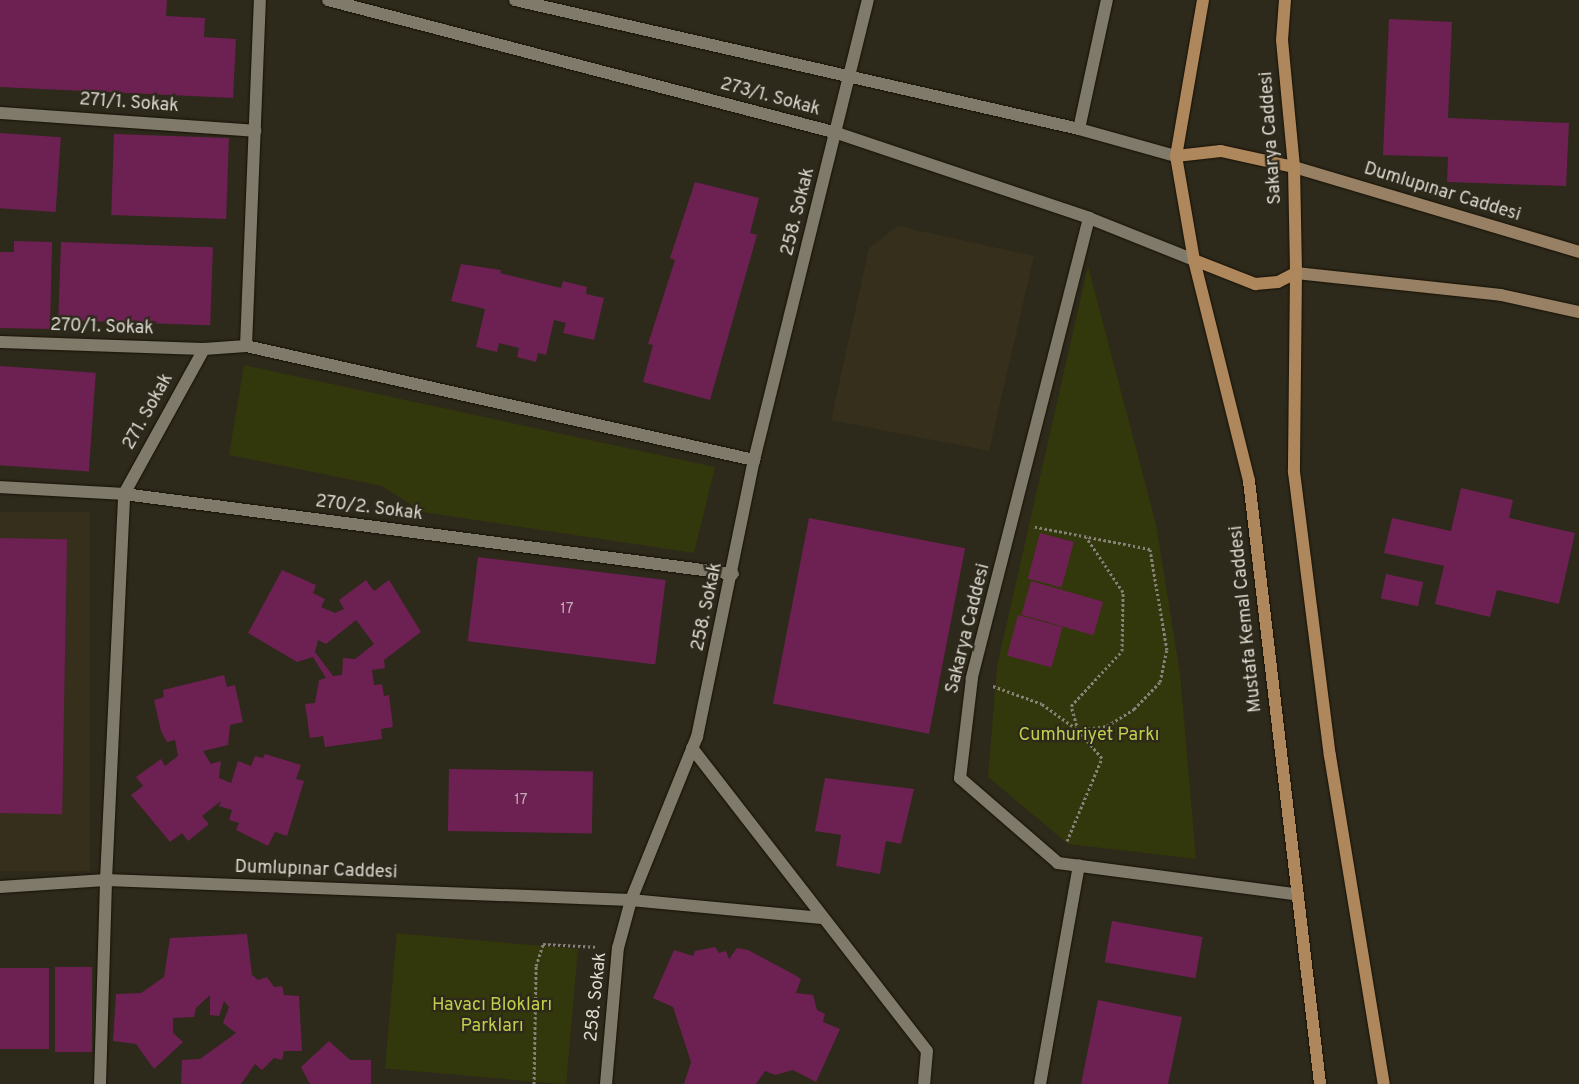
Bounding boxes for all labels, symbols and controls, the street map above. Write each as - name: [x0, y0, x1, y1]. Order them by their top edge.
- street label: Sakarya Caddesi: [1257, 71, 1287, 205]
- street label: 273/1. Sokak: [718, 74, 822, 122]
- street label: 271/1. Sokak: [79, 90, 179, 118]
- street label: Dumlupınar Caddesi: [1361, 159, 1523, 227]
- street label: 258. Sokak: [778, 166, 820, 258]
- street label: 270/1. Sokak: [50, 315, 154, 341]
- street label: 271. Sokak: [119, 370, 179, 454]
- street label: 270/2. Sokak: [314, 492, 424, 526]
- street label: Mustafa Kemal Caddesi: [1226, 524, 1268, 714]
- street label: 258. Sokak: [688, 561, 728, 653]
- street label: Sakarya Caddesi: [942, 562, 996, 696]
- house number: 17: [560, 601, 574, 619]
- park label: Cumhuriyet Parkı: [1019, 725, 1159, 747]
- house number: 17: [514, 792, 528, 810]
- street label: Dumlupınar Caddesi: [234, 857, 398, 885]
- street label: 258. Sokak: [582, 951, 612, 1043]
- park label: Havacı Blokları Parkları: [432, 996, 552, 1038]

